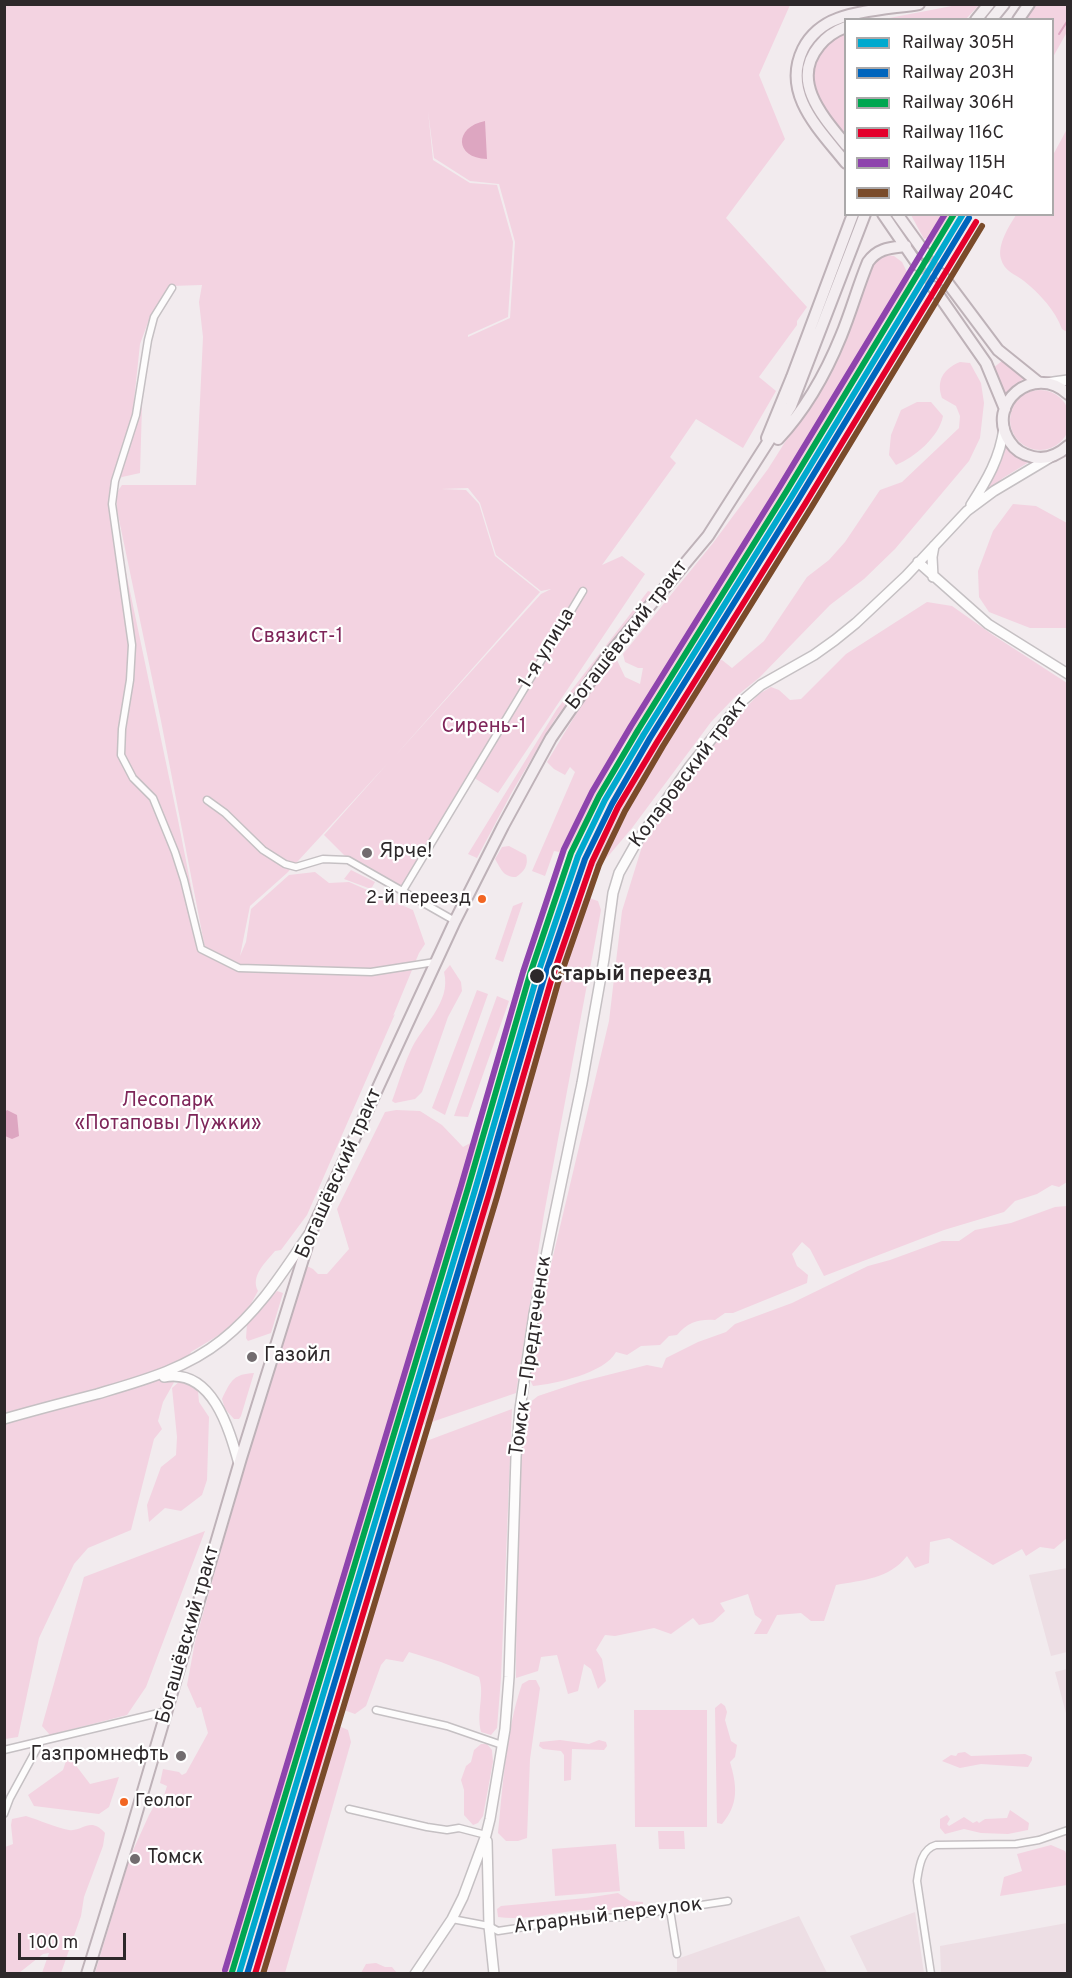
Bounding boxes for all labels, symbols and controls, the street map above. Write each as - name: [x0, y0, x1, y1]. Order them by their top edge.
- legend: [844, 18, 1054, 216]
- text: Railway 305Н: [902, 32, 1014, 55]
- text: Railway 203Н: [902, 62, 1014, 85]
- text: Railway 306Н: [902, 92, 1014, 115]
- text: Railway 116С: [902, 122, 1004, 145]
- text: Railway 115Н: [902, 152, 1006, 175]
- text: Railway 204С: [902, 182, 1014, 205]
- street label: Богашёвский тракт: [562, 556, 694, 716]
- street label: 1-я улица: [515, 604, 581, 694]
- park label: Связист-1: [251, 626, 343, 650]
- street label: Коларовский тракт: [626, 693, 754, 853]
- park label: Сирень-1: [442, 716, 526, 740]
- place label: Ярче!: [379, 841, 432, 865]
- marker: Ярче!: [360, 846, 374, 860]
- place label: 2-й переезд: [366, 888, 471, 910]
- marker: 2-й переезд: [476, 893, 488, 905]
- place label: Старый переезд: [550, 964, 711, 988]
- marker: Старый переезд: [528, 967, 546, 985]
- street label: Богашёвский тракт: [292, 1085, 388, 1263]
- park label: Лесопарк «Потаповы Лужки»: [75, 1090, 261, 1137]
- street label: Томск — Предтеченск: [506, 1254, 558, 1458]
- place label: Газойл: [264, 1345, 331, 1369]
- marker: Газойл: [245, 1350, 259, 1364]
- street label: Богашёвский тракт: [152, 1543, 226, 1727]
- place label: Газпромнефть: [31, 1744, 169, 1768]
- marker: Газпромнефть: [174, 1749, 188, 1763]
- place label: Геолог: [135, 1791, 192, 1813]
- marker: Геолог: [118, 1796, 130, 1808]
- place label: Томск: [147, 1847, 203, 1871]
- marker: Томск: [128, 1852, 142, 1866]
- street label: Аграрный переулок: [512, 1894, 704, 1940]
- scale bar: [21, 1921, 129, 1959]
- text: 100 m: [29, 1932, 78, 1955]

